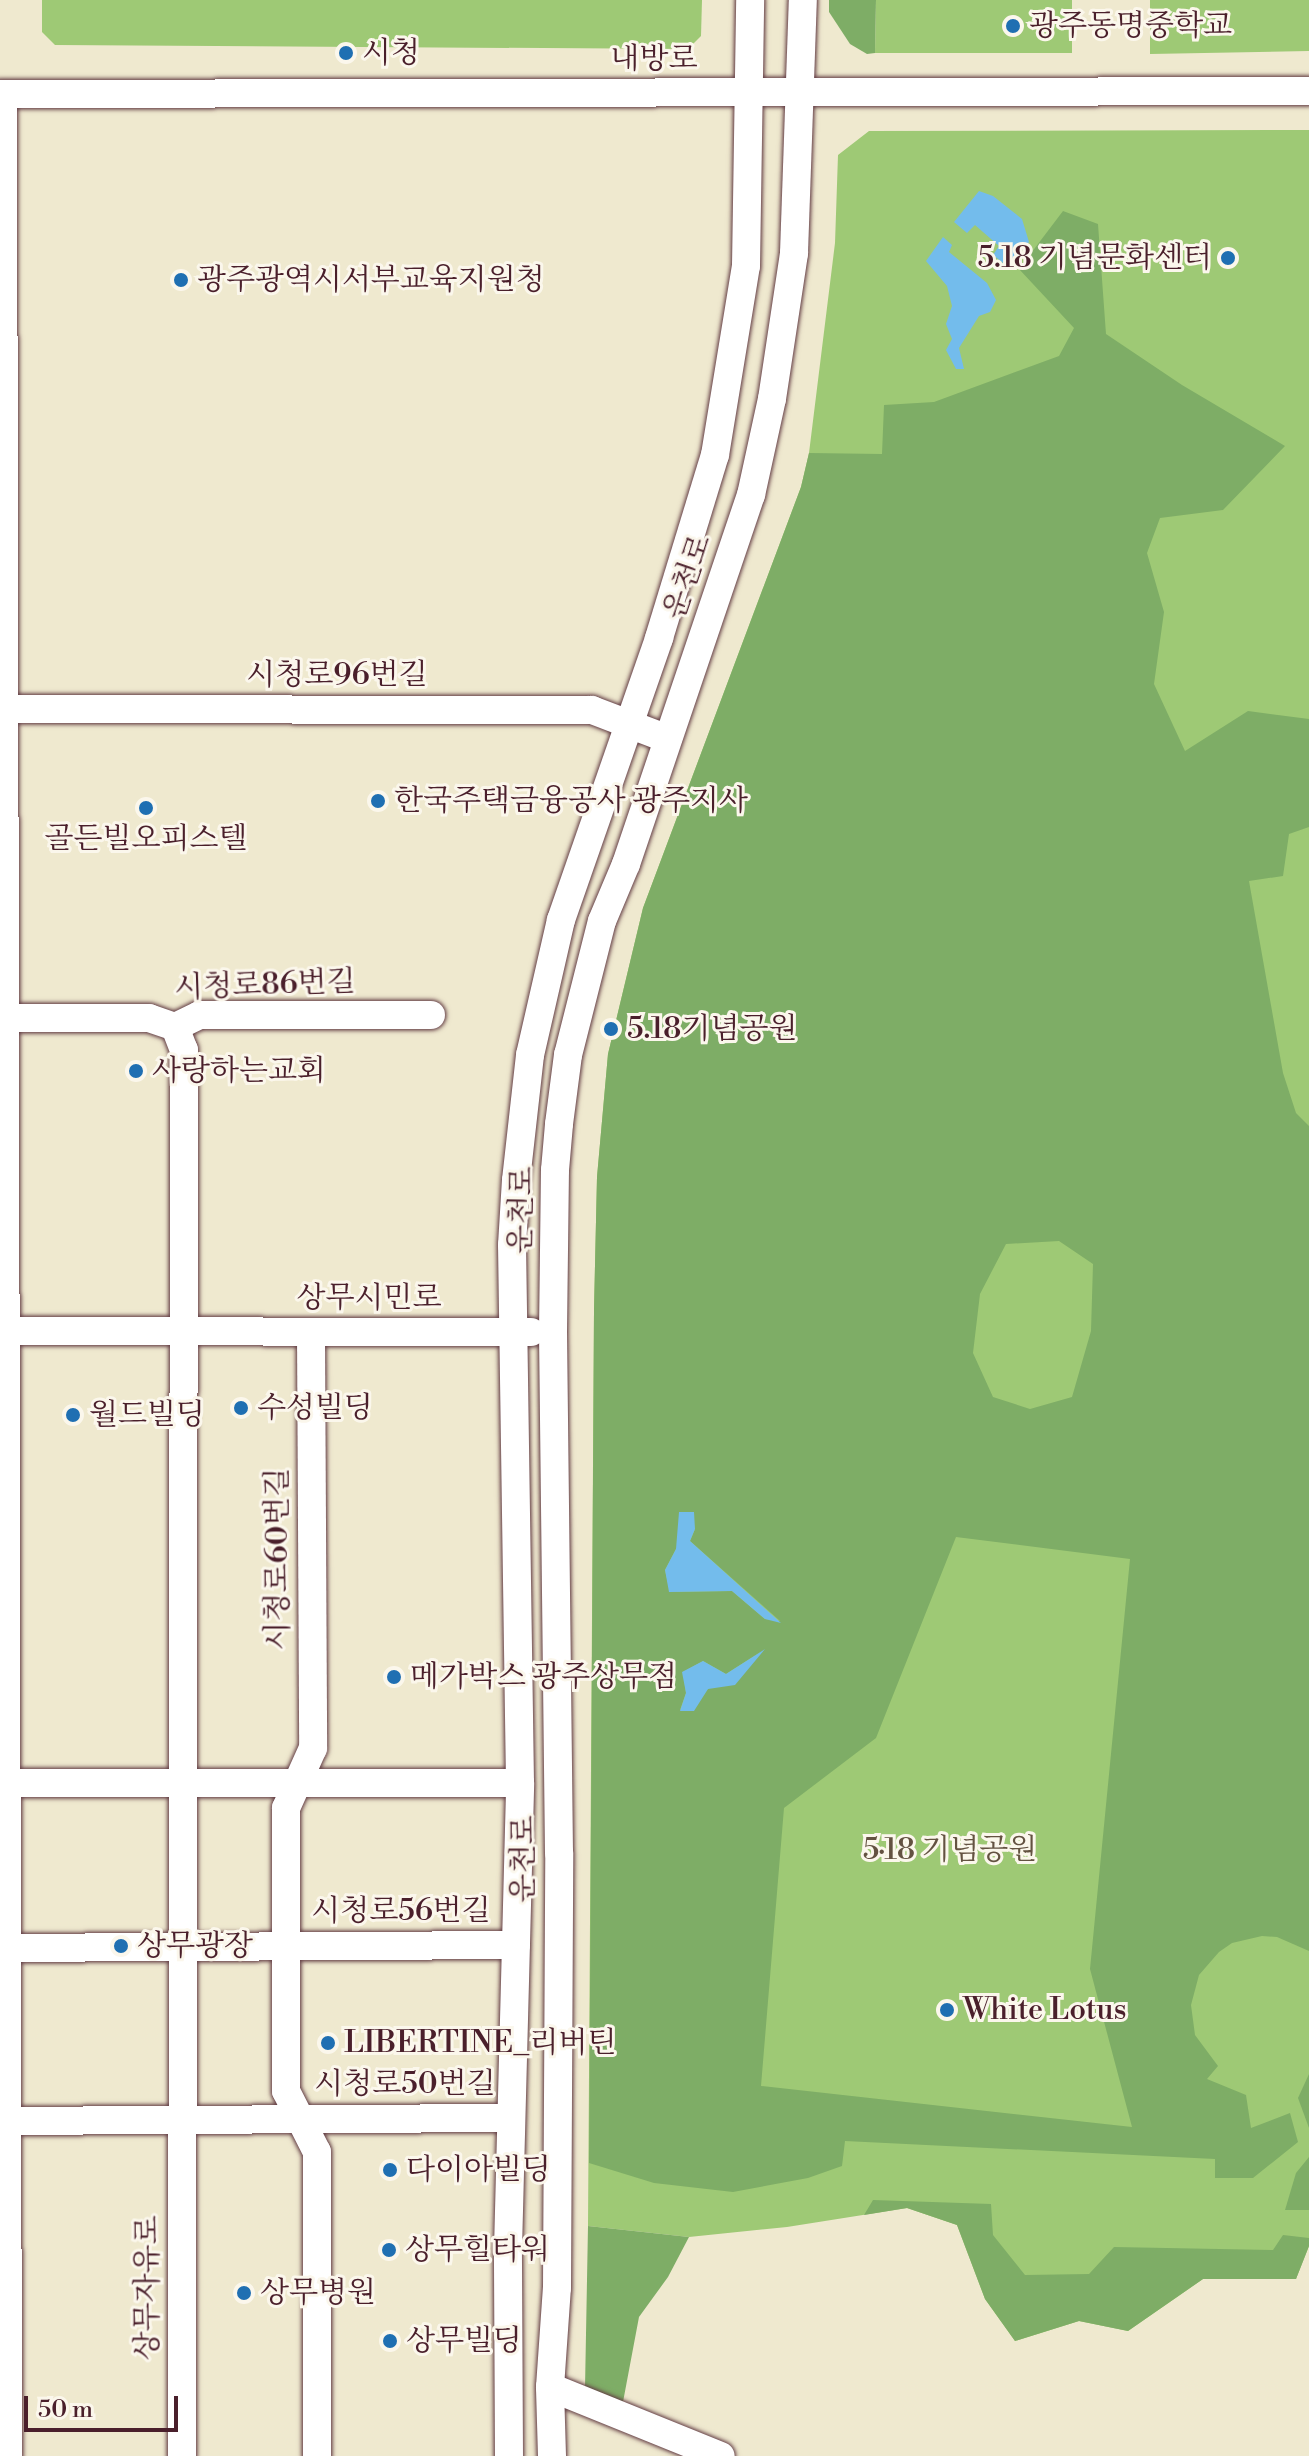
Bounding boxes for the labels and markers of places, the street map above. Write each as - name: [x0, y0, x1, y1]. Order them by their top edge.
- place label: 광주동명중학교: [1029, 8, 1232, 44]
- marker: 광주동명중학교: [1004, 17, 1022, 35]
- place label: 시청: [362, 35, 420, 71]
- marker: 시청: [337, 44, 355, 62]
- place label: 5.18 기념문화센터: [977, 240, 1212, 276]
- marker: 5.18 기념문화센터: [1219, 249, 1237, 267]
- place label: 광주광역시서부교육지원청: [197, 262, 545, 298]
- marker: 광주광역시서부교육지원청: [172, 271, 190, 289]
- place label: 한국주택금융공사 광주지사: [394, 783, 748, 819]
- marker: 한국주택금융공사 광주지사: [369, 792, 387, 810]
- marker: 골든빌오피스텔: [137, 799, 155, 817]
- place label: 골든빌오피스텔: [45, 821, 247, 857]
- place label: 5.18기념공원: [627, 1011, 797, 1047]
- marker: 5.18기념공원: [602, 1020, 620, 1038]
- place label: 사랑하는교회: [152, 1053, 326, 1089]
- marker: 사랑하는교회: [127, 1062, 145, 1080]
- place label: 수성빌딩: [257, 1390, 373, 1426]
- place label: 월드빌딩: [89, 1397, 205, 1433]
- marker: 수성빌딩: [232, 1399, 250, 1417]
- marker: 월드빌딩: [64, 1406, 82, 1424]
- place label: 메가박스 광주상무점: [410, 1659, 677, 1695]
- marker: 메가박스 광주상무점: [385, 1668, 403, 1686]
- place label: 상무광장: [137, 1928, 253, 1964]
- marker: 상무광장: [112, 1937, 130, 1955]
- place label: White Lotus: [963, 1992, 1127, 2028]
- marker: White Lotus: [938, 2001, 956, 2019]
- place label: LIBERTINE_리버틴: [344, 2025, 616, 2061]
- marker: LIBERTINE_리버틴: [319, 2034, 337, 2052]
- place label: 다이아빌딩: [406, 2152, 551, 2188]
- marker: 다이아빌딩: [381, 2161, 399, 2179]
- place label: 상무힐타워: [405, 2232, 550, 2268]
- marker: 상무힐타워: [380, 2241, 398, 2259]
- place label: 상무병원: [260, 2275, 376, 2311]
- marker: 상무병원: [235, 2284, 253, 2302]
- place label: 상무빌딩: [406, 2323, 522, 2359]
- marker: 상무빌딩: [381, 2332, 399, 2350]

